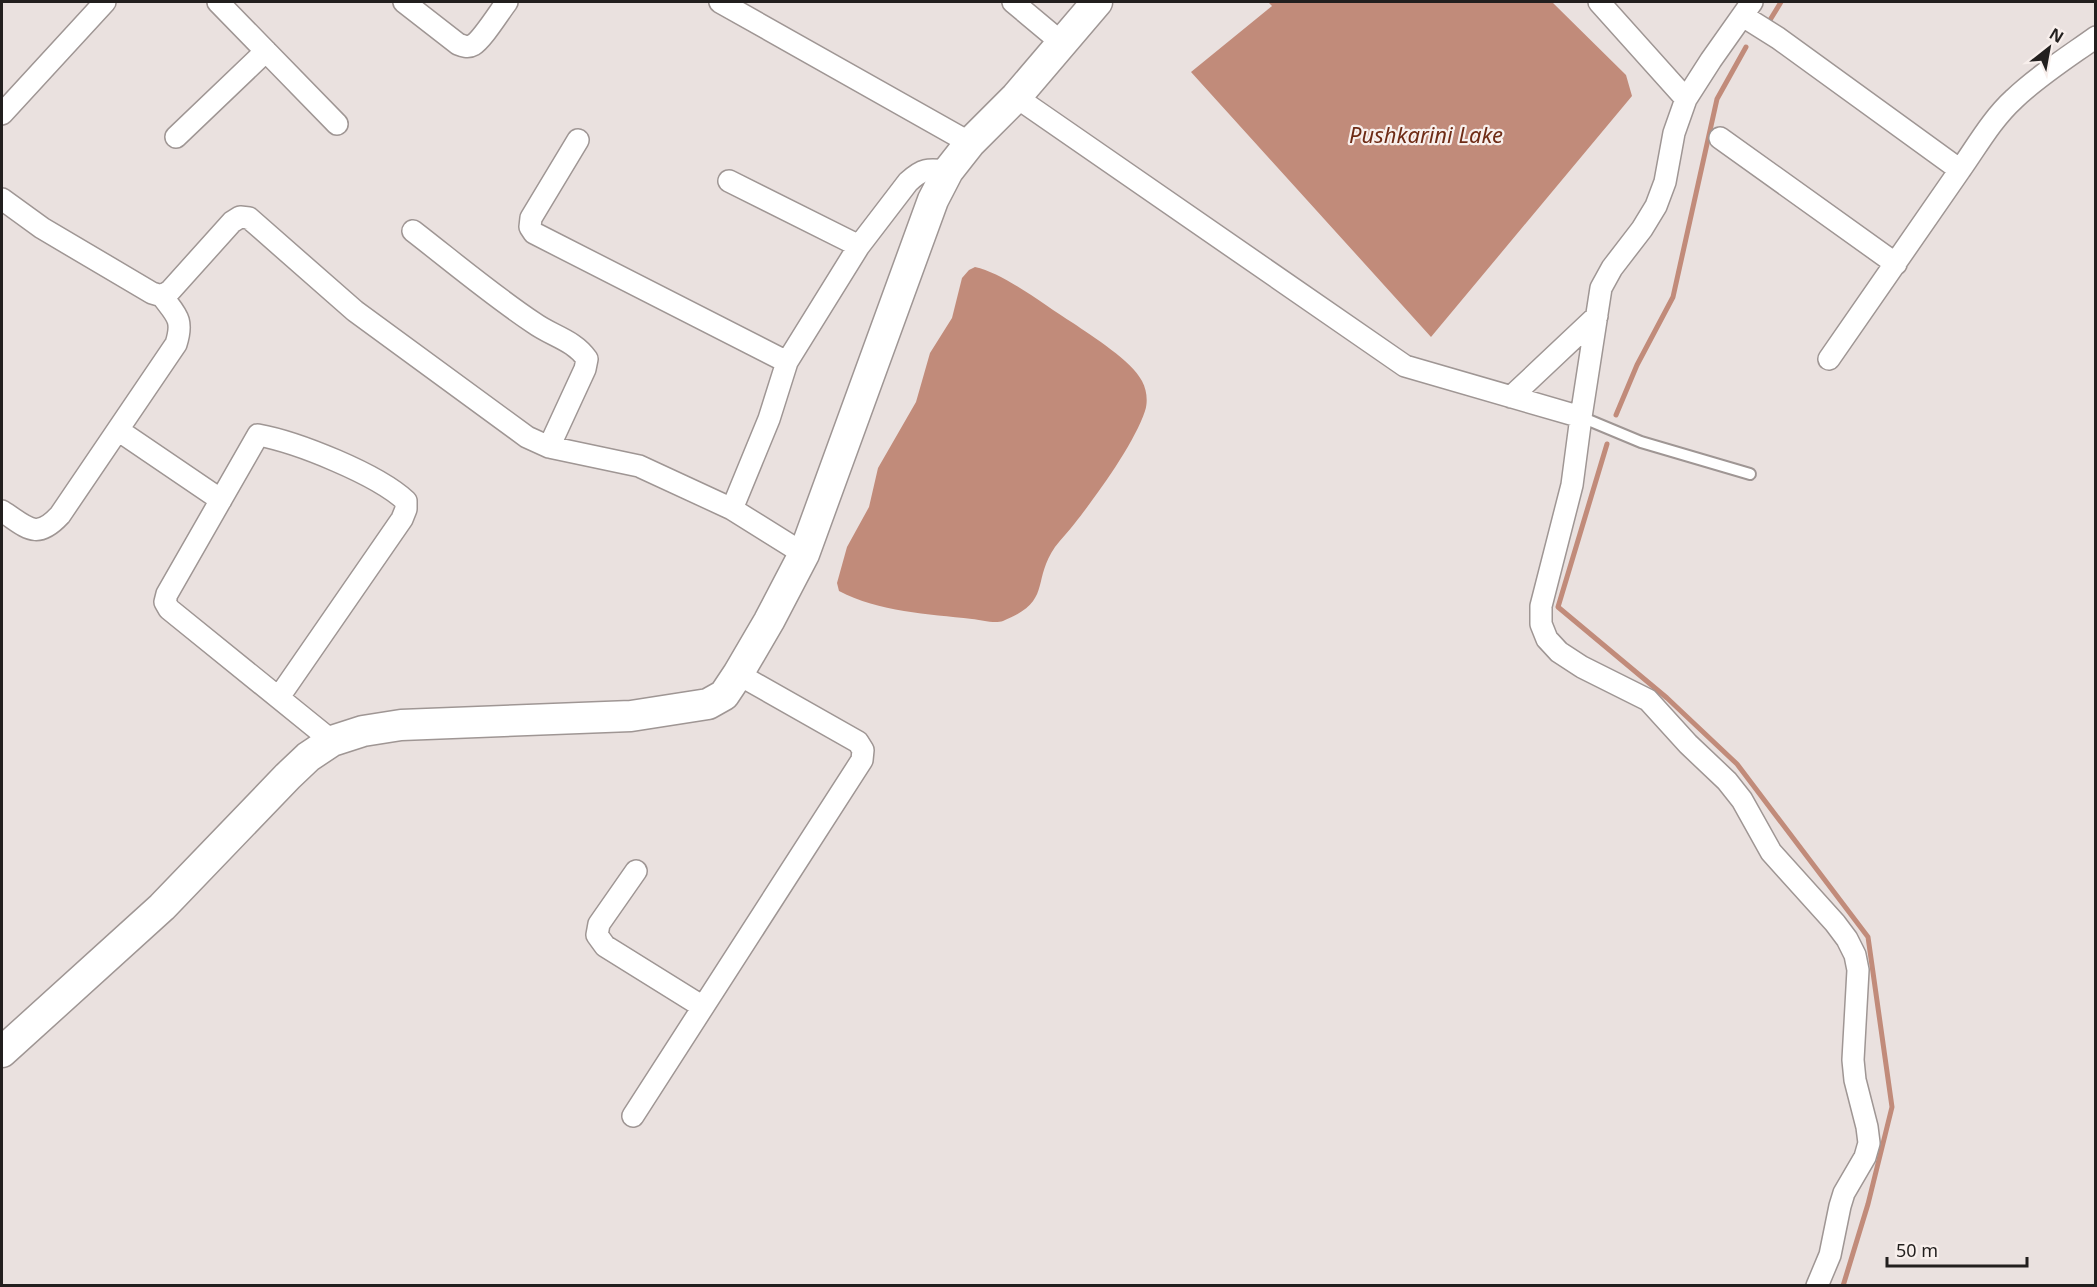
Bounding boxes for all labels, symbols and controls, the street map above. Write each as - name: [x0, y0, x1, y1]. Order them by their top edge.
- north arrow: [2019, 18, 2079, 78]
- text: N: [2045, 22, 2068, 48]
- water label: Pushkarini Lake: [1349, 119, 1503, 149]
- scale bar: [1887, 1230, 2026, 1268]
- text: 50 m: [1896, 1238, 1938, 1262]

